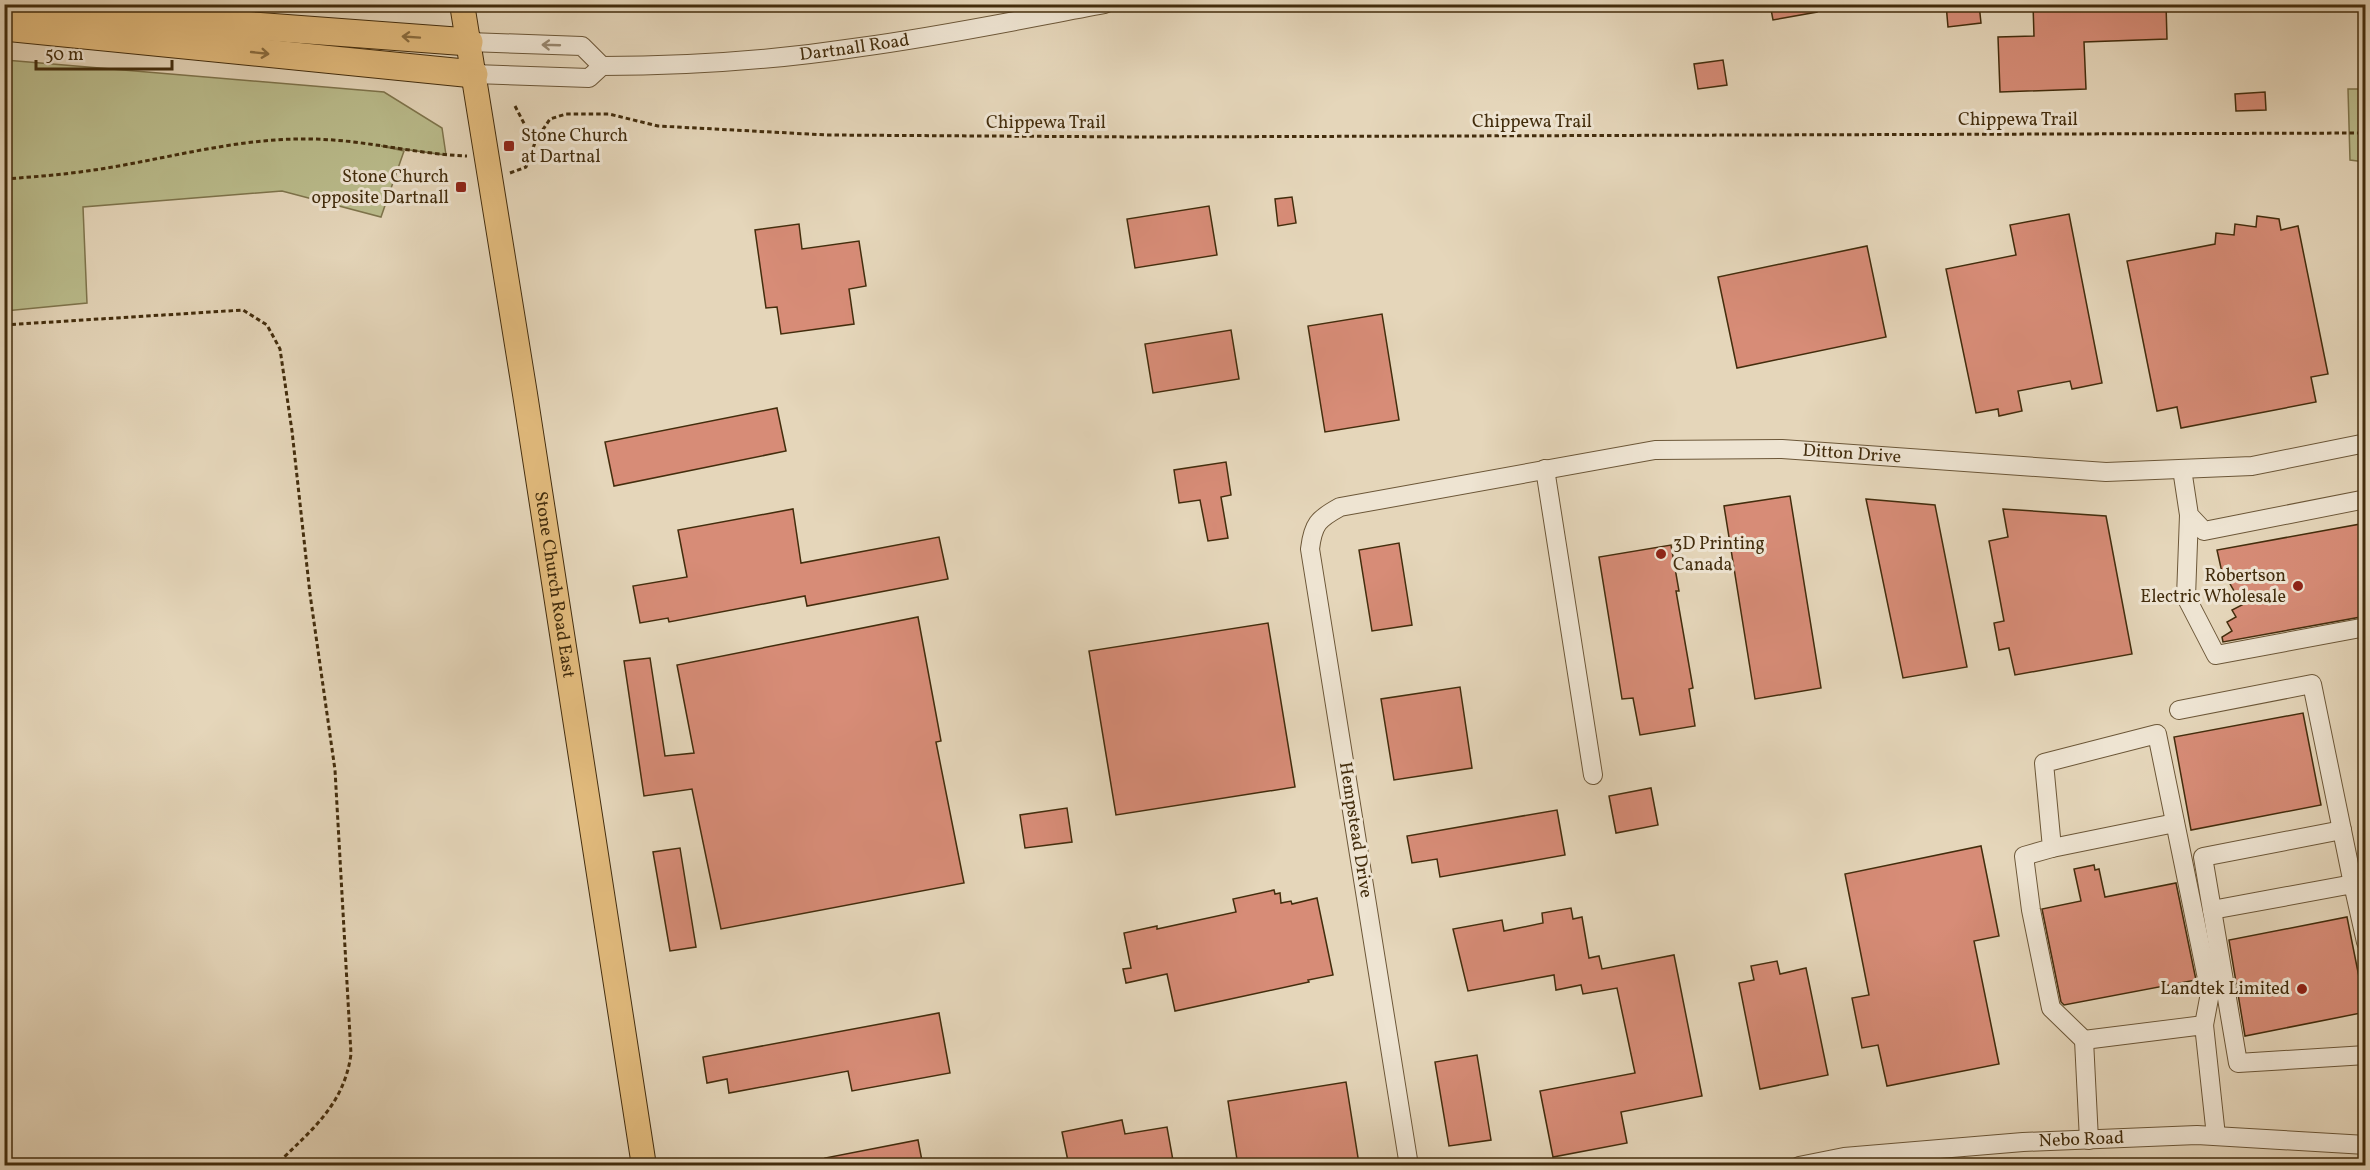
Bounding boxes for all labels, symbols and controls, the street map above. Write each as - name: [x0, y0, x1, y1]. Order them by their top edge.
- street label: Dartnall Road: [798, 28, 911, 68]
- one-way arrow: [401, 32, 421, 43]
- scale bar: [36, 33, 172, 71]
- one-way arrow: [542, 39, 562, 51]
- text: 50 m: [45, 43, 84, 68]
- one-way arrow: [249, 48, 269, 59]
- street label: Chippewa Trail: [1958, 108, 2078, 133]
- street label: Chippewa Trail: [1472, 110, 1592, 135]
- street label: Chippewa Trail: [986, 111, 1106, 136]
- place label: Stone Church at Dartnal: [521, 124, 628, 170]
- marker: Stone Church at Dartnal: [502, 139, 516, 153]
- place label: Stone Church opposite Dartnall: [311, 165, 449, 211]
- marker: Stone Church opposite Dartnall: [454, 180, 468, 194]
- street label: Ditton Drive: [1802, 438, 1902, 470]
- street label: Stone Church Road East: [528, 489, 581, 680]
- place label: 3D Printing Canada: [1673, 532, 1765, 578]
- marker: 3D Printing Canada: [1654, 547, 1668, 561]
- place label: Robertson Electric Wholesale: [2140, 564, 2286, 610]
- marker: Robertson Electric Wholesale: [2291, 579, 2305, 593]
- street label: Hempstead Drive: [1332, 760, 1378, 900]
- place label: Landtek Limited: [2160, 977, 2290, 1002]
- marker: Landtek Limited: [2295, 982, 2309, 996]
- street label: Nebo Road: [2038, 1125, 2125, 1154]

